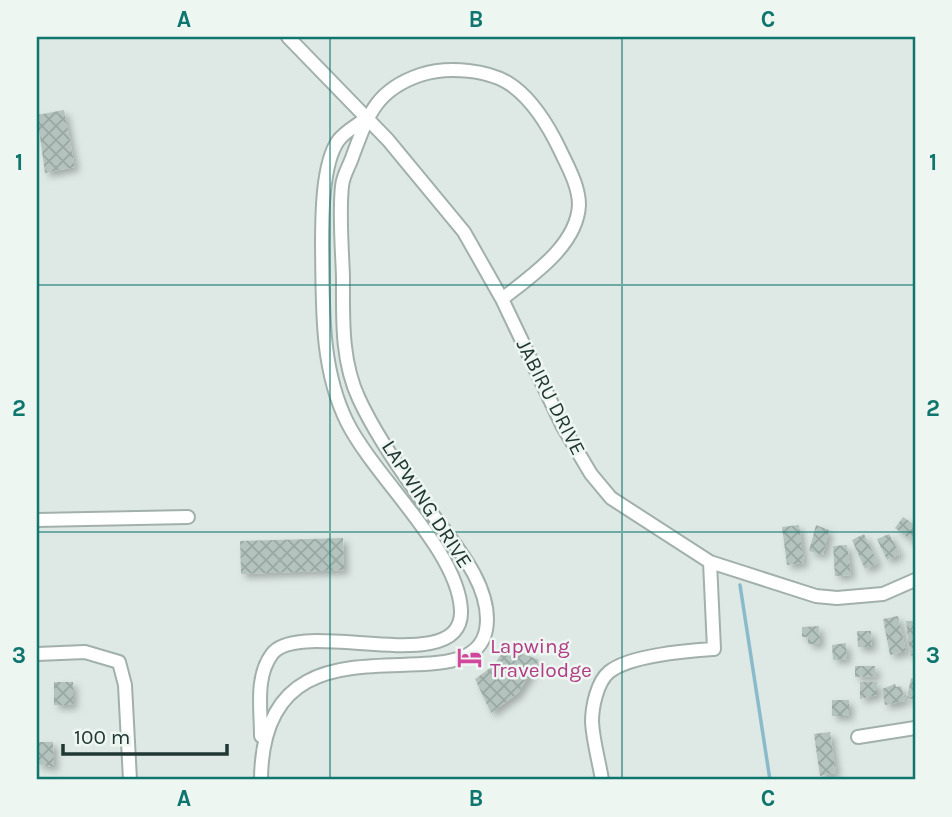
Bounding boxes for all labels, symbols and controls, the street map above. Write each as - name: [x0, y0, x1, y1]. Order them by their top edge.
- text: A: [177, 6, 191, 33]
- text: B: [469, 6, 483, 33]
- text: C: [761, 6, 775, 33]
- text: 1: [15, 149, 23, 176]
- text: 1: [929, 149, 937, 176]
- street label: JABIRU DRIVE: [511, 335, 591, 459]
- text: 2: [12, 395, 26, 422]
- text: 2: [926, 395, 940, 422]
- street label: LAPWING DRIVE: [377, 436, 477, 572]
- place label: Lapwing Travelodge: [490, 634, 592, 682]
- text: 3: [12, 642, 26, 669]
- text: 3: [926, 642, 940, 669]
- hotel icon: Lapwing Travelodge: [456, 644, 484, 672]
- scale bar: [63, 712, 228, 756]
- text: 100 m: [74, 725, 131, 749]
- text: A: [177, 785, 191, 812]
- text: B: [469, 785, 483, 812]
- text: C: [761, 785, 775, 812]

